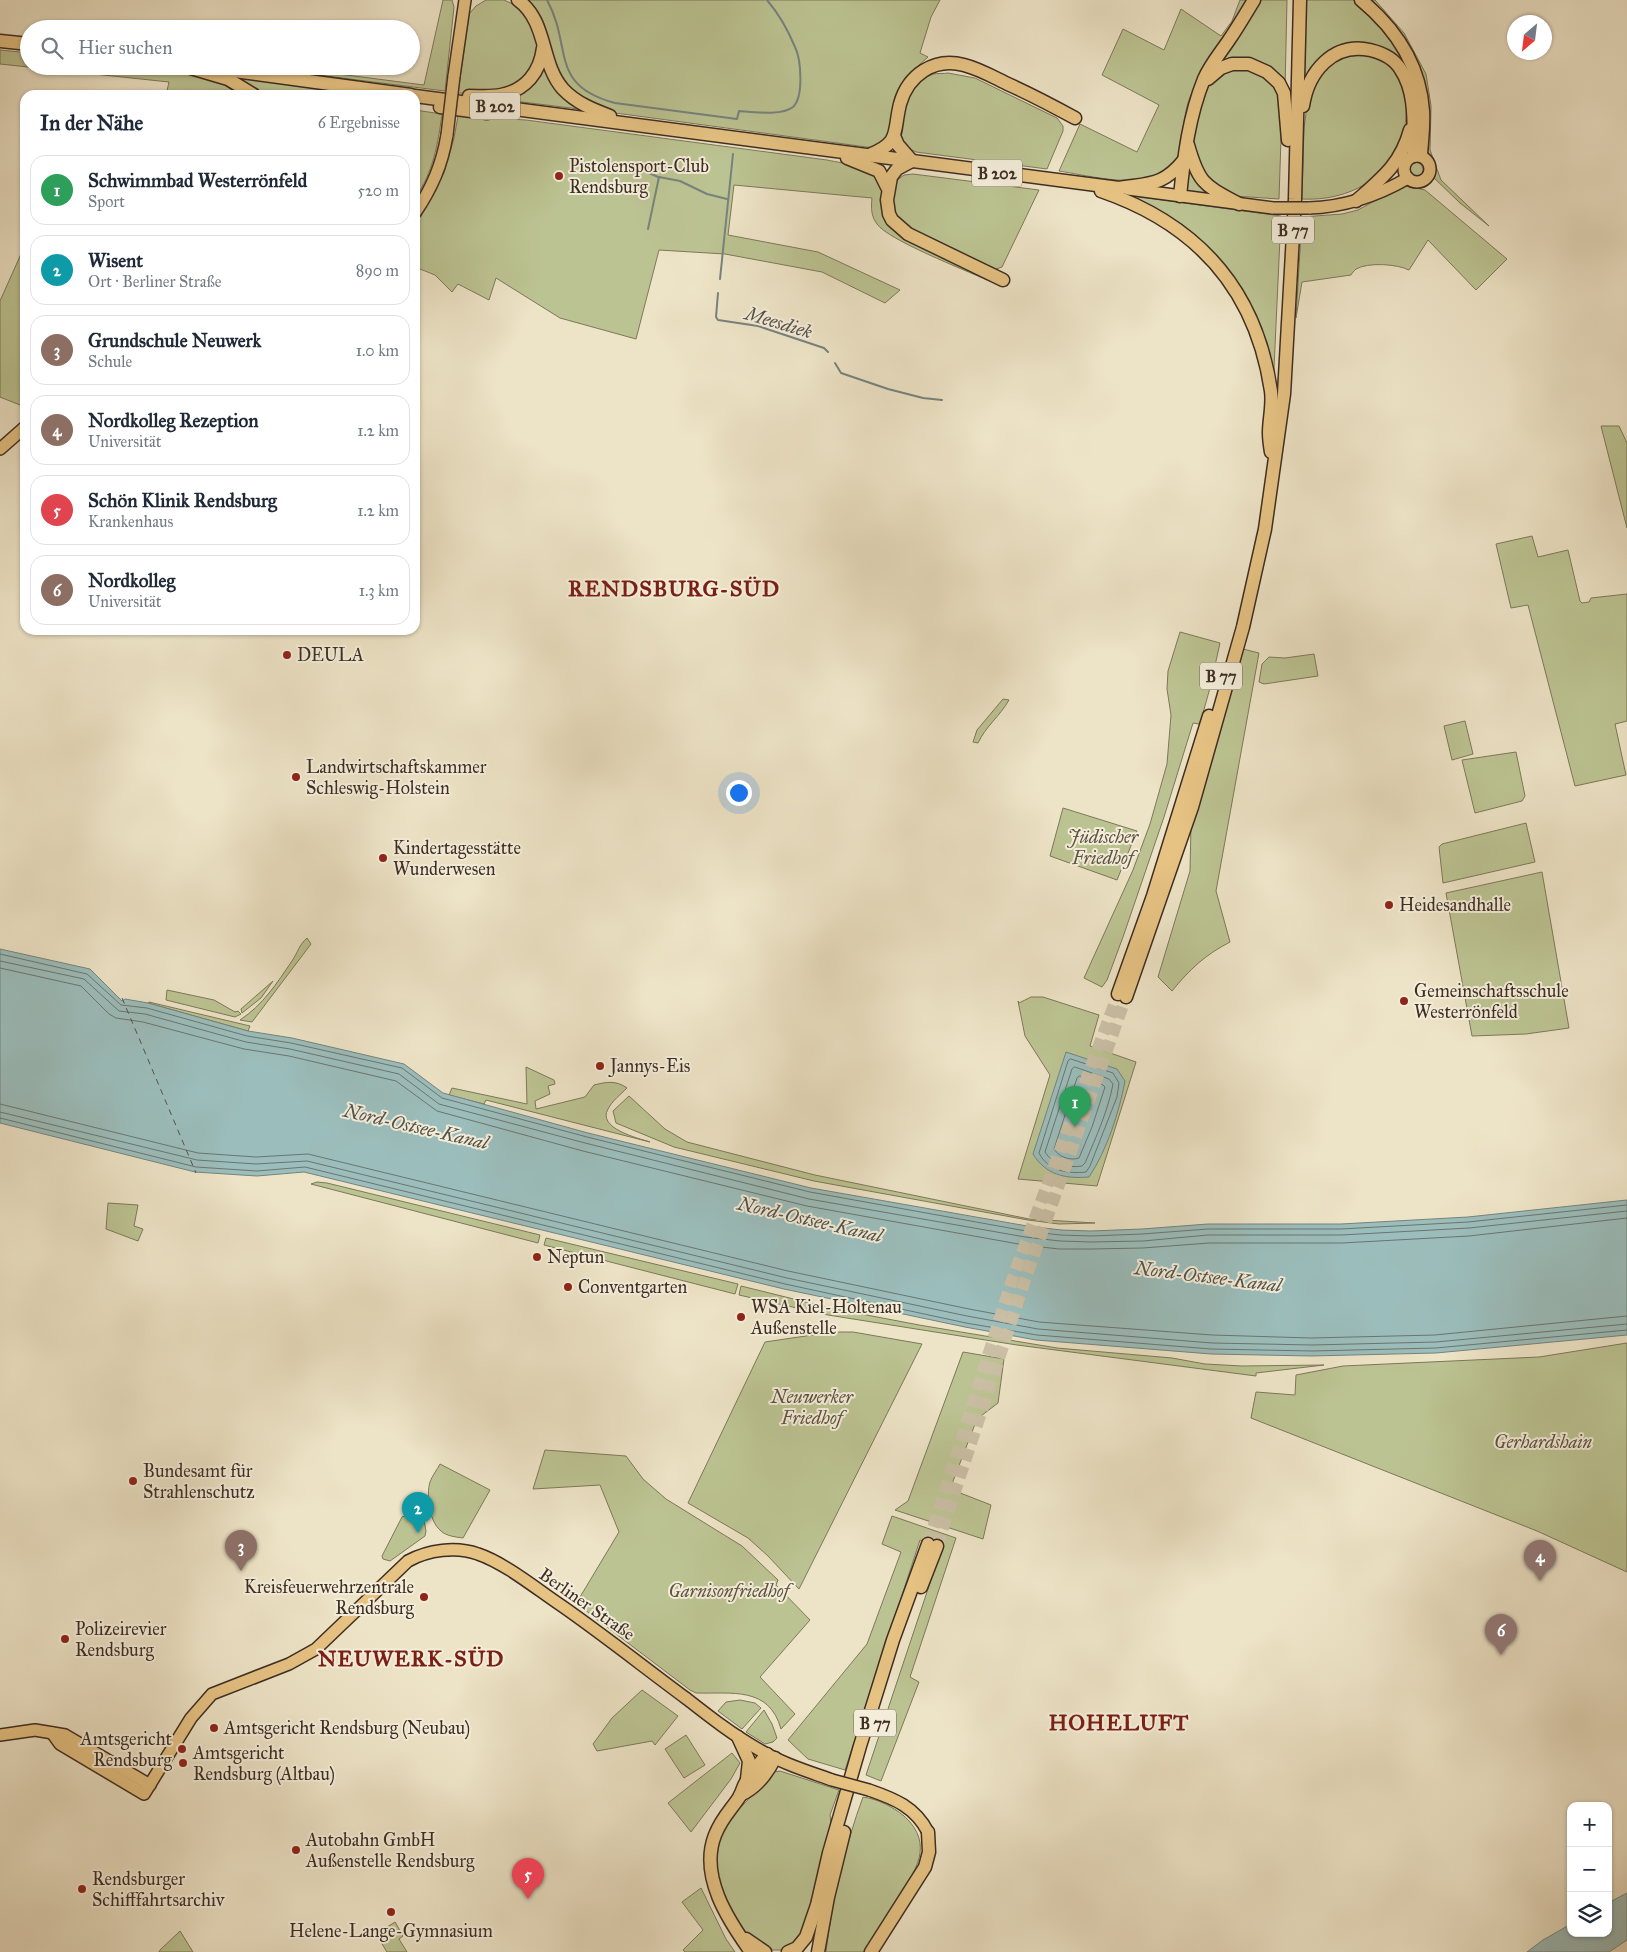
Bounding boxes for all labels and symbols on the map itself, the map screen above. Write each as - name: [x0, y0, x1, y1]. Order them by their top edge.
- north arrow: [1507, 15, 1552, 60]
- road number: B 202: [470, 92, 520, 120]
- place label: Pistolensport-Club Rendsburg: [569, 155, 709, 199]
- road number: B 202: [972, 160, 1022, 187]
- marker: Pistolensport-Club Rendsburg: [553, 170, 565, 182]
- road number: B 77: [1272, 216, 1314, 244]
- water label: Meesdiek: [741, 301, 816, 344]
- district label: RENDSBURG-SÜD: [568, 575, 780, 602]
- place label: DEULA: [297, 644, 364, 666]
- marker: DEULA: [281, 649, 293, 661]
- road number: B 77: [1200, 662, 1242, 689]
- place label: Landwirtschaftskammer Schleswig-Holstein: [306, 756, 487, 800]
- marker: Landwirtschaftskammer Schleswig-Holstein: [290, 771, 302, 783]
- your location: [726, 780, 752, 806]
- park label: Jüdischer Friedhof: [1067, 826, 1140, 869]
- place label: Kindertagesstätte Wunderwesen: [393, 837, 521, 880]
- marker: Kindertagesstätte Wunderwesen: [377, 852, 389, 864]
- place label: Heidesandhalle: [1399, 894, 1511, 916]
- marker: Heidesandhalle: [1383, 899, 1395, 911]
- place label: Gemeinschaftsschule Westerrönfeld: [1414, 980, 1569, 1023]
- marker: Gemeinschaftsschule Westerrönfeld: [1398, 995, 1410, 1007]
- place label: Jannys-Eis: [608, 1055, 690, 1078]
- marker: Jannys-Eis: [594, 1060, 606, 1072]
- pin: 1: [1059, 1086, 1091, 1127]
- water label: Nord-Ostsee-Kanal: [340, 1098, 492, 1155]
- water label: Nord-Ostsee-Kanal: [734, 1191, 886, 1248]
- place label: Neptun: [547, 1246, 604, 1268]
- marker: Neptun: [531, 1251, 543, 1263]
- water label: Nord-Ostsee-Kanal: [1132, 1256, 1285, 1297]
- place label: Conventgarten: [578, 1276, 688, 1299]
- marker: Conventgarten: [562, 1281, 574, 1293]
- place label: WSA Kiel-Holtenau Außenstelle: [750, 1296, 902, 1339]
- marker: WSA Kiel-Holtenau Außenstelle: [735, 1311, 747, 1323]
- park label: Neuwerker Friedhof: [770, 1386, 854, 1429]
- park label: Gerhardshain: [1494, 1431, 1593, 1453]
- place label: Bundesamt für Strahlenschutz: [143, 1460, 254, 1503]
- marker: Bundesamt für Strahlenschutz: [127, 1475, 139, 1487]
- pin: 2: [402, 1492, 434, 1533]
- pin: 3: [225, 1530, 257, 1571]
- pin: 4: [1524, 1540, 1556, 1581]
- street label: Berliner Straße: [535, 1563, 639, 1645]
- place label: Kreisfeuerwehrzentrale Rendsburg: [244, 1576, 415, 1620]
- park label: Garnisonfriedhof: [669, 1580, 795, 1602]
- marker: Kreisfeuerwehrzentrale Rendsburg: [418, 1591, 430, 1603]
- pin: 6: [1485, 1614, 1517, 1655]
- place label: Polizeirevier Rendsburg: [75, 1618, 167, 1662]
- marker: Polizeirevier Rendsburg: [59, 1633, 71, 1645]
- district label: NEUWERK-SÜD: [318, 1645, 504, 1672]
- district label: HOHELUFT: [1049, 1709, 1189, 1736]
- road number: B 77: [854, 1710, 896, 1736]
- place label: Amtsgericht Rendsburg (Neubau): [223, 1717, 470, 1740]
- marker: Amtsgericht Rendsburg (Neubau): [208, 1722, 220, 1734]
- place label: Amtsgericht Rendsburg: [80, 1728, 173, 1772]
- place label: Amtsgericht Rendsburg (Altbau): [192, 1742, 335, 1786]
- marker: Amtsgericht Rendsburg: [176, 1743, 188, 1755]
- marker: Amtsgericht Rendsburg (Altbau): [177, 1757, 189, 1769]
- place label: Autobahn GmbH Außenstelle Rendsburg: [305, 1829, 475, 1873]
- marker: Autobahn GmbH Außenstelle Rendsburg: [290, 1844, 302, 1856]
- pin: 5: [512, 1858, 544, 1899]
- place label: Rendsburger Schifffahrtsarchiv: [92, 1868, 226, 1911]
- marker: Rendsburger Schifffahrtsarchiv: [76, 1883, 88, 1895]
- marker: Helene-Lange-Gymnasium: [385, 1906, 397, 1918]
- place label: Helene-Lange-Gymnasium: [289, 1920, 493, 1943]

